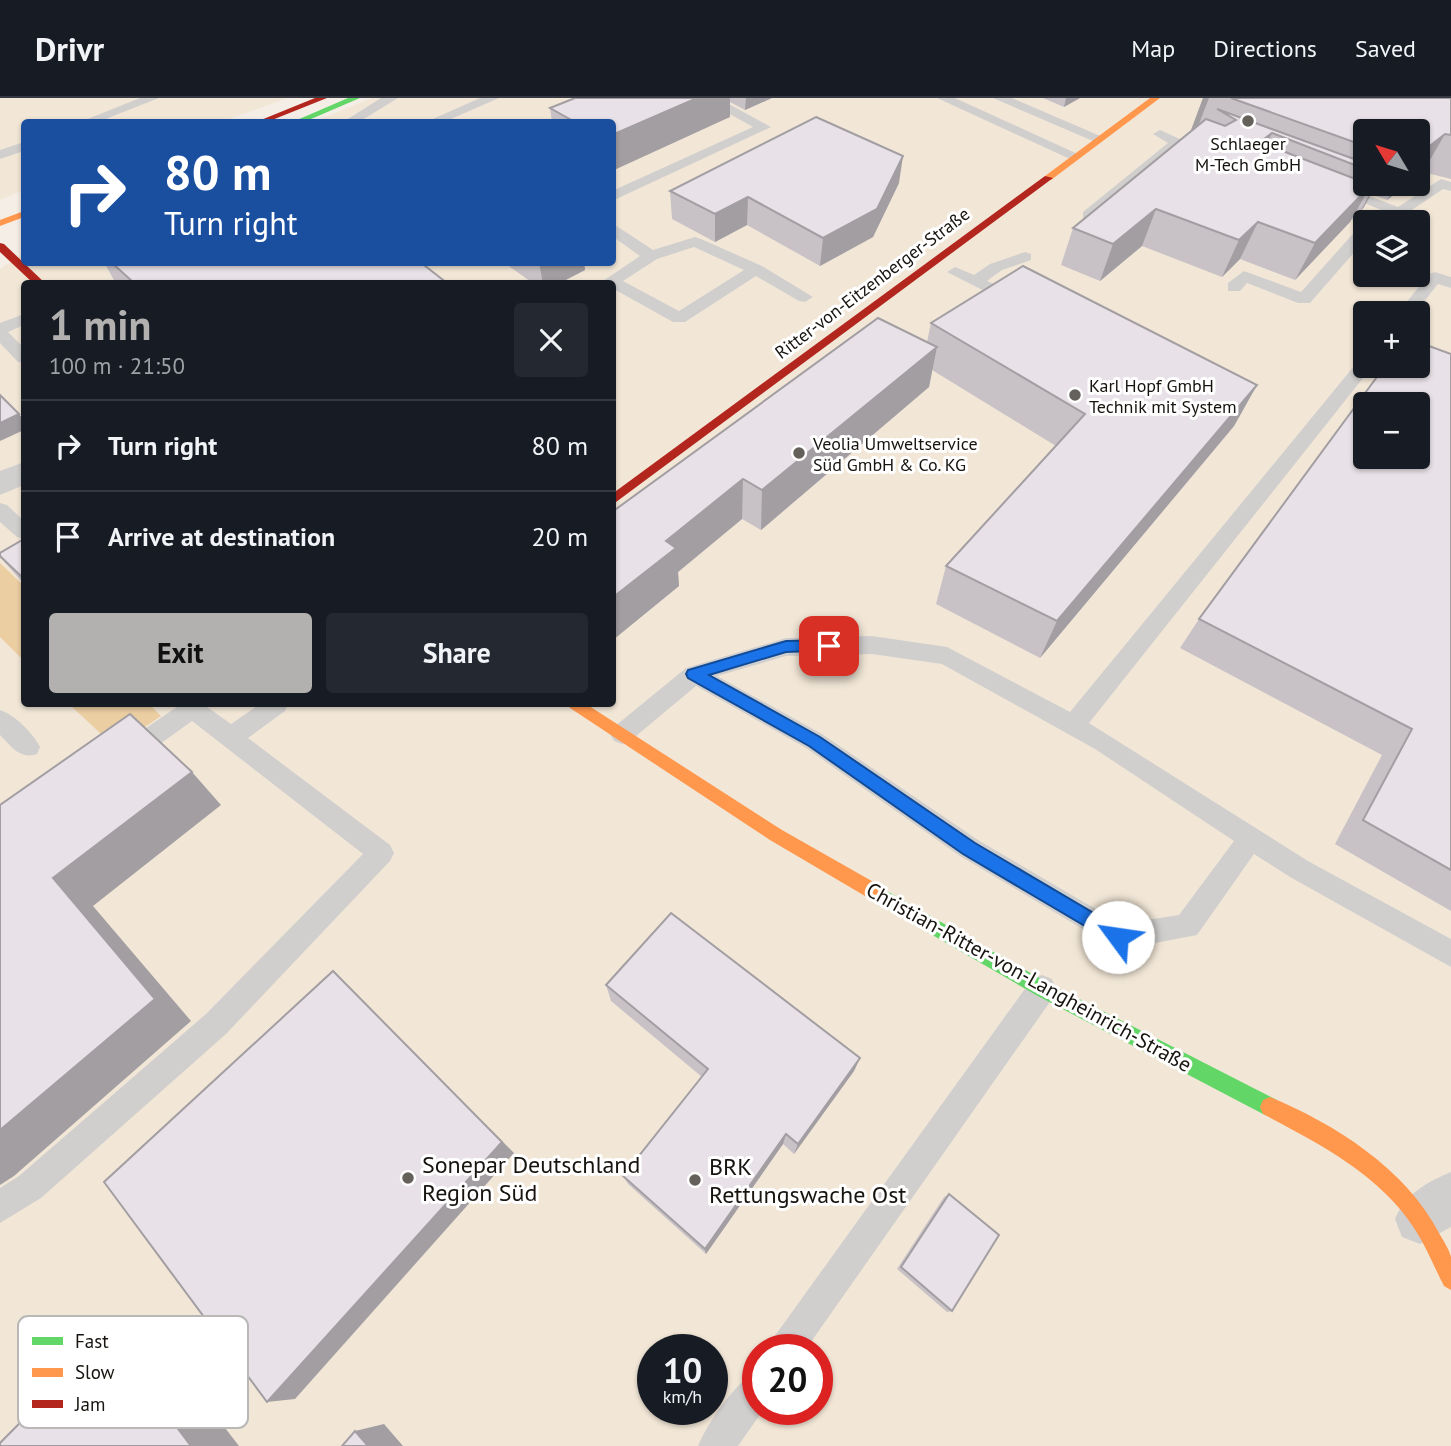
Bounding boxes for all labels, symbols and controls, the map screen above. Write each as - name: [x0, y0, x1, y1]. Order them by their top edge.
- text: Drivr: [35, 27, 104, 70]
- text: Map: [1131, 33, 1175, 64]
- text: Directions: [1213, 33, 1317, 64]
- text: Saved: [1355, 33, 1416, 64]
- marker: Schlaeger M-Tech GmbH: [1240, 113, 1256, 129]
- north arrow: [1353, 119, 1430, 196]
- map controls: [1353, 119, 1430, 469]
- place label: Schlaeger M-Tech GmbH: [1195, 132, 1301, 176]
- text: 80 m: [164, 140, 271, 204]
- icon: right: [49, 147, 140, 238]
- text: Turn right: [164, 202, 298, 244]
- street label: Ritter-von-Eitzenberger-Straße: [770, 202, 974, 364]
- button: layers: [1353, 210, 1430, 287]
- text: 1 min: [49, 297, 151, 352]
- button: +: [1353, 301, 1430, 378]
- button: close: [514, 303, 588, 377]
- text: 100 m · 21:50: [49, 351, 185, 380]
- place label: Karl Hopf GmbH Technik mit System: [1089, 374, 1237, 418]
- marker: Karl Hopf GmbH Technik mit System: [1067, 387, 1083, 403]
- button: −: [1353, 392, 1430, 469]
- icon: right: [49, 427, 87, 465]
- text: Turn right: [108, 429, 217, 462]
- text: 80 m: [532, 429, 588, 462]
- place label: Veolia Umweltservice Süd GmbH & Co. KG: [812, 432, 978, 476]
- marker: Veolia Umweltservice Süd GmbH & Co. KG: [791, 445, 807, 461]
- icon: arrive: [49, 518, 87, 556]
- text: Arrive at destination: [108, 520, 335, 553]
- text: 20 m: [532, 520, 588, 553]
- button: Exit: [49, 613, 312, 693]
- button: Share: [326, 613, 588, 693]
- pin: [799, 616, 859, 676]
- icon: arrive: [810, 627, 848, 665]
- street label: Christian-Ritter-von-Langheinrich-Straße: [861, 876, 1197, 1078]
- position arrow: [1081, 900, 1155, 974]
- place label: Sonepar Deutschland Region Süd: [422, 1149, 640, 1208]
- place label: BRK Rettungswache Ost: [709, 1151, 906, 1210]
- marker: Sonepar Deutschland Region Süd: [400, 1170, 416, 1186]
- marker: BRK Rettungswache Ost: [687, 1172, 703, 1188]
- legend: [18, 1316, 248, 1428]
- text: Fast: [75, 1329, 109, 1353]
- speed limit sign: 20: [742, 1334, 833, 1425]
- text: 10: [663, 1347, 702, 1393]
- text: Slow: [75, 1360, 115, 1384]
- text: km/h: [663, 1385, 702, 1408]
- text: Jam: [74, 1392, 105, 1416]

